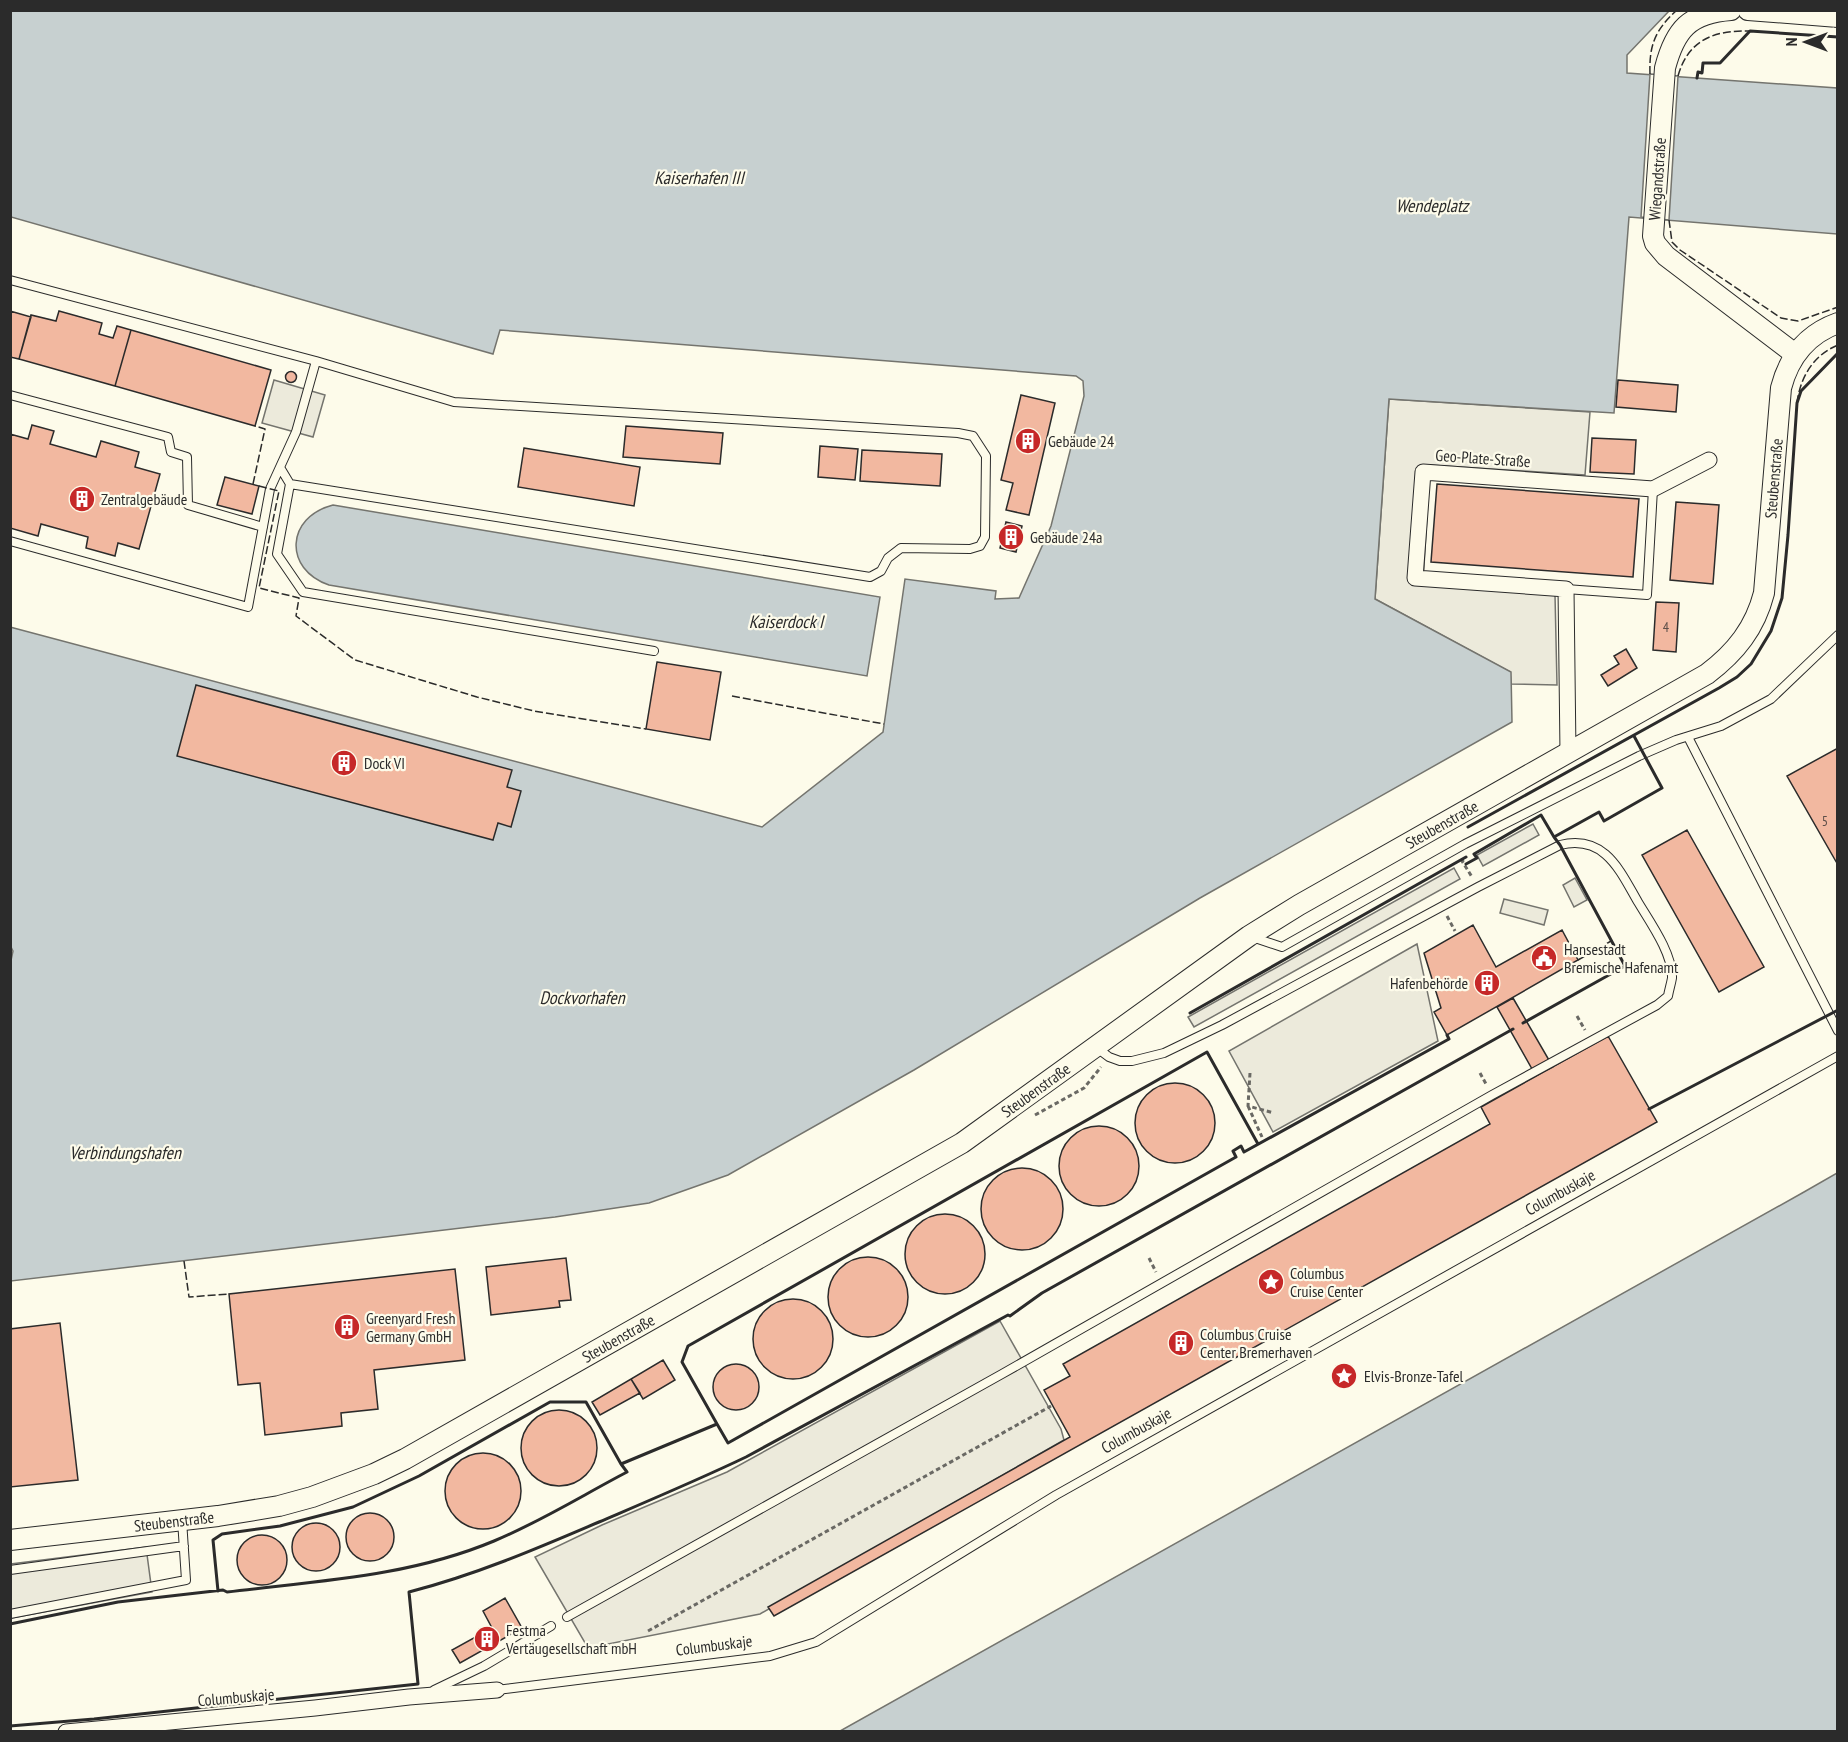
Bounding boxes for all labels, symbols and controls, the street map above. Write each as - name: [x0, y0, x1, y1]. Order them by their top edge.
- north arrow: [1776, 12, 1836, 72]
- text: N: [1781, 38, 1801, 46]
- street label: Wiegandstraße: [1644, 137, 1670, 221]
- water label: Kaiserhafen III: [654, 166, 745, 189]
- water label: Wendeplatz: [1396, 194, 1471, 217]
- building icon: Gebäude 24: [1013, 426, 1043, 456]
- place label: Gebäude 24: [1048, 431, 1114, 451]
- street label: Steubenstraße: [1760, 438, 1787, 519]
- street label: Geo-Plate-Straße: [1435, 445, 1531, 471]
- building icon: Zentralgebäude: [67, 484, 97, 514]
- place label: Zentralgebäude: [101, 489, 187, 509]
- building icon: Gebäude 24a: [996, 522, 1026, 552]
- place label: Gebäude 24a: [1030, 527, 1103, 547]
- water label: Kaiserdock I: [749, 610, 825, 633]
- house number: 4: [1663, 618, 1670, 636]
- building icon: Dock VI: [329, 748, 359, 778]
- place label: Dock VI: [364, 753, 405, 773]
- street label: Steubenstraße: [1402, 796, 1482, 853]
- house number: 5: [1822, 812, 1828, 830]
- place label: Hansestadt Bremische Hafenamt: [1564, 939, 1679, 977]
- public building icon: Hansestadt Bremische Hafenamt: [1529, 943, 1559, 973]
- building icon: Hafenbehörde: [1472, 968, 1502, 998]
- place label: Hafenbehörde: [1390, 973, 1468, 993]
- water label: Dockvorhafen: [539, 986, 626, 1009]
- street label: Steubenstraße: [997, 1058, 1074, 1122]
- water label: Verbindungshafen: [69, 1141, 182, 1164]
- street label: Columbuskaje: [1522, 1165, 1598, 1219]
- place label: Columbus Cruise Center: [1290, 1263, 1364, 1301]
- place icon: Columbus Cruise Center: [1256, 1267, 1286, 1297]
- place label: Greenyard Fresh Germany GmbH: [366, 1308, 456, 1346]
- street label: Steubenstraße: [578, 1310, 658, 1367]
- building icon: Greenyard Fresh Germany GmbH: [332, 1312, 362, 1342]
- place label: Columbus Cruise Center Bremerhaven: [1200, 1324, 1312, 1362]
- building icon: Columbus Cruise Center Bremerhaven: [1166, 1328, 1196, 1358]
- place icon: Elvis-Bronze-Tafel: [1329, 1361, 1359, 1391]
- place label: Elvis-Bronze-Tafel: [1364, 1366, 1464, 1386]
- street label: Columbuskaje: [1098, 1403, 1174, 1457]
- street label: Steubenstraße: [133, 1507, 215, 1536]
- place label: Festma Vertäugesellschaft mbH: [505, 1620, 637, 1658]
- building icon: Festma Vertäugesellschaft mbH: [472, 1624, 502, 1654]
- street label: Columbuskaje: [675, 1630, 753, 1660]
- street label: Columbuskaje: [197, 1684, 275, 1710]

